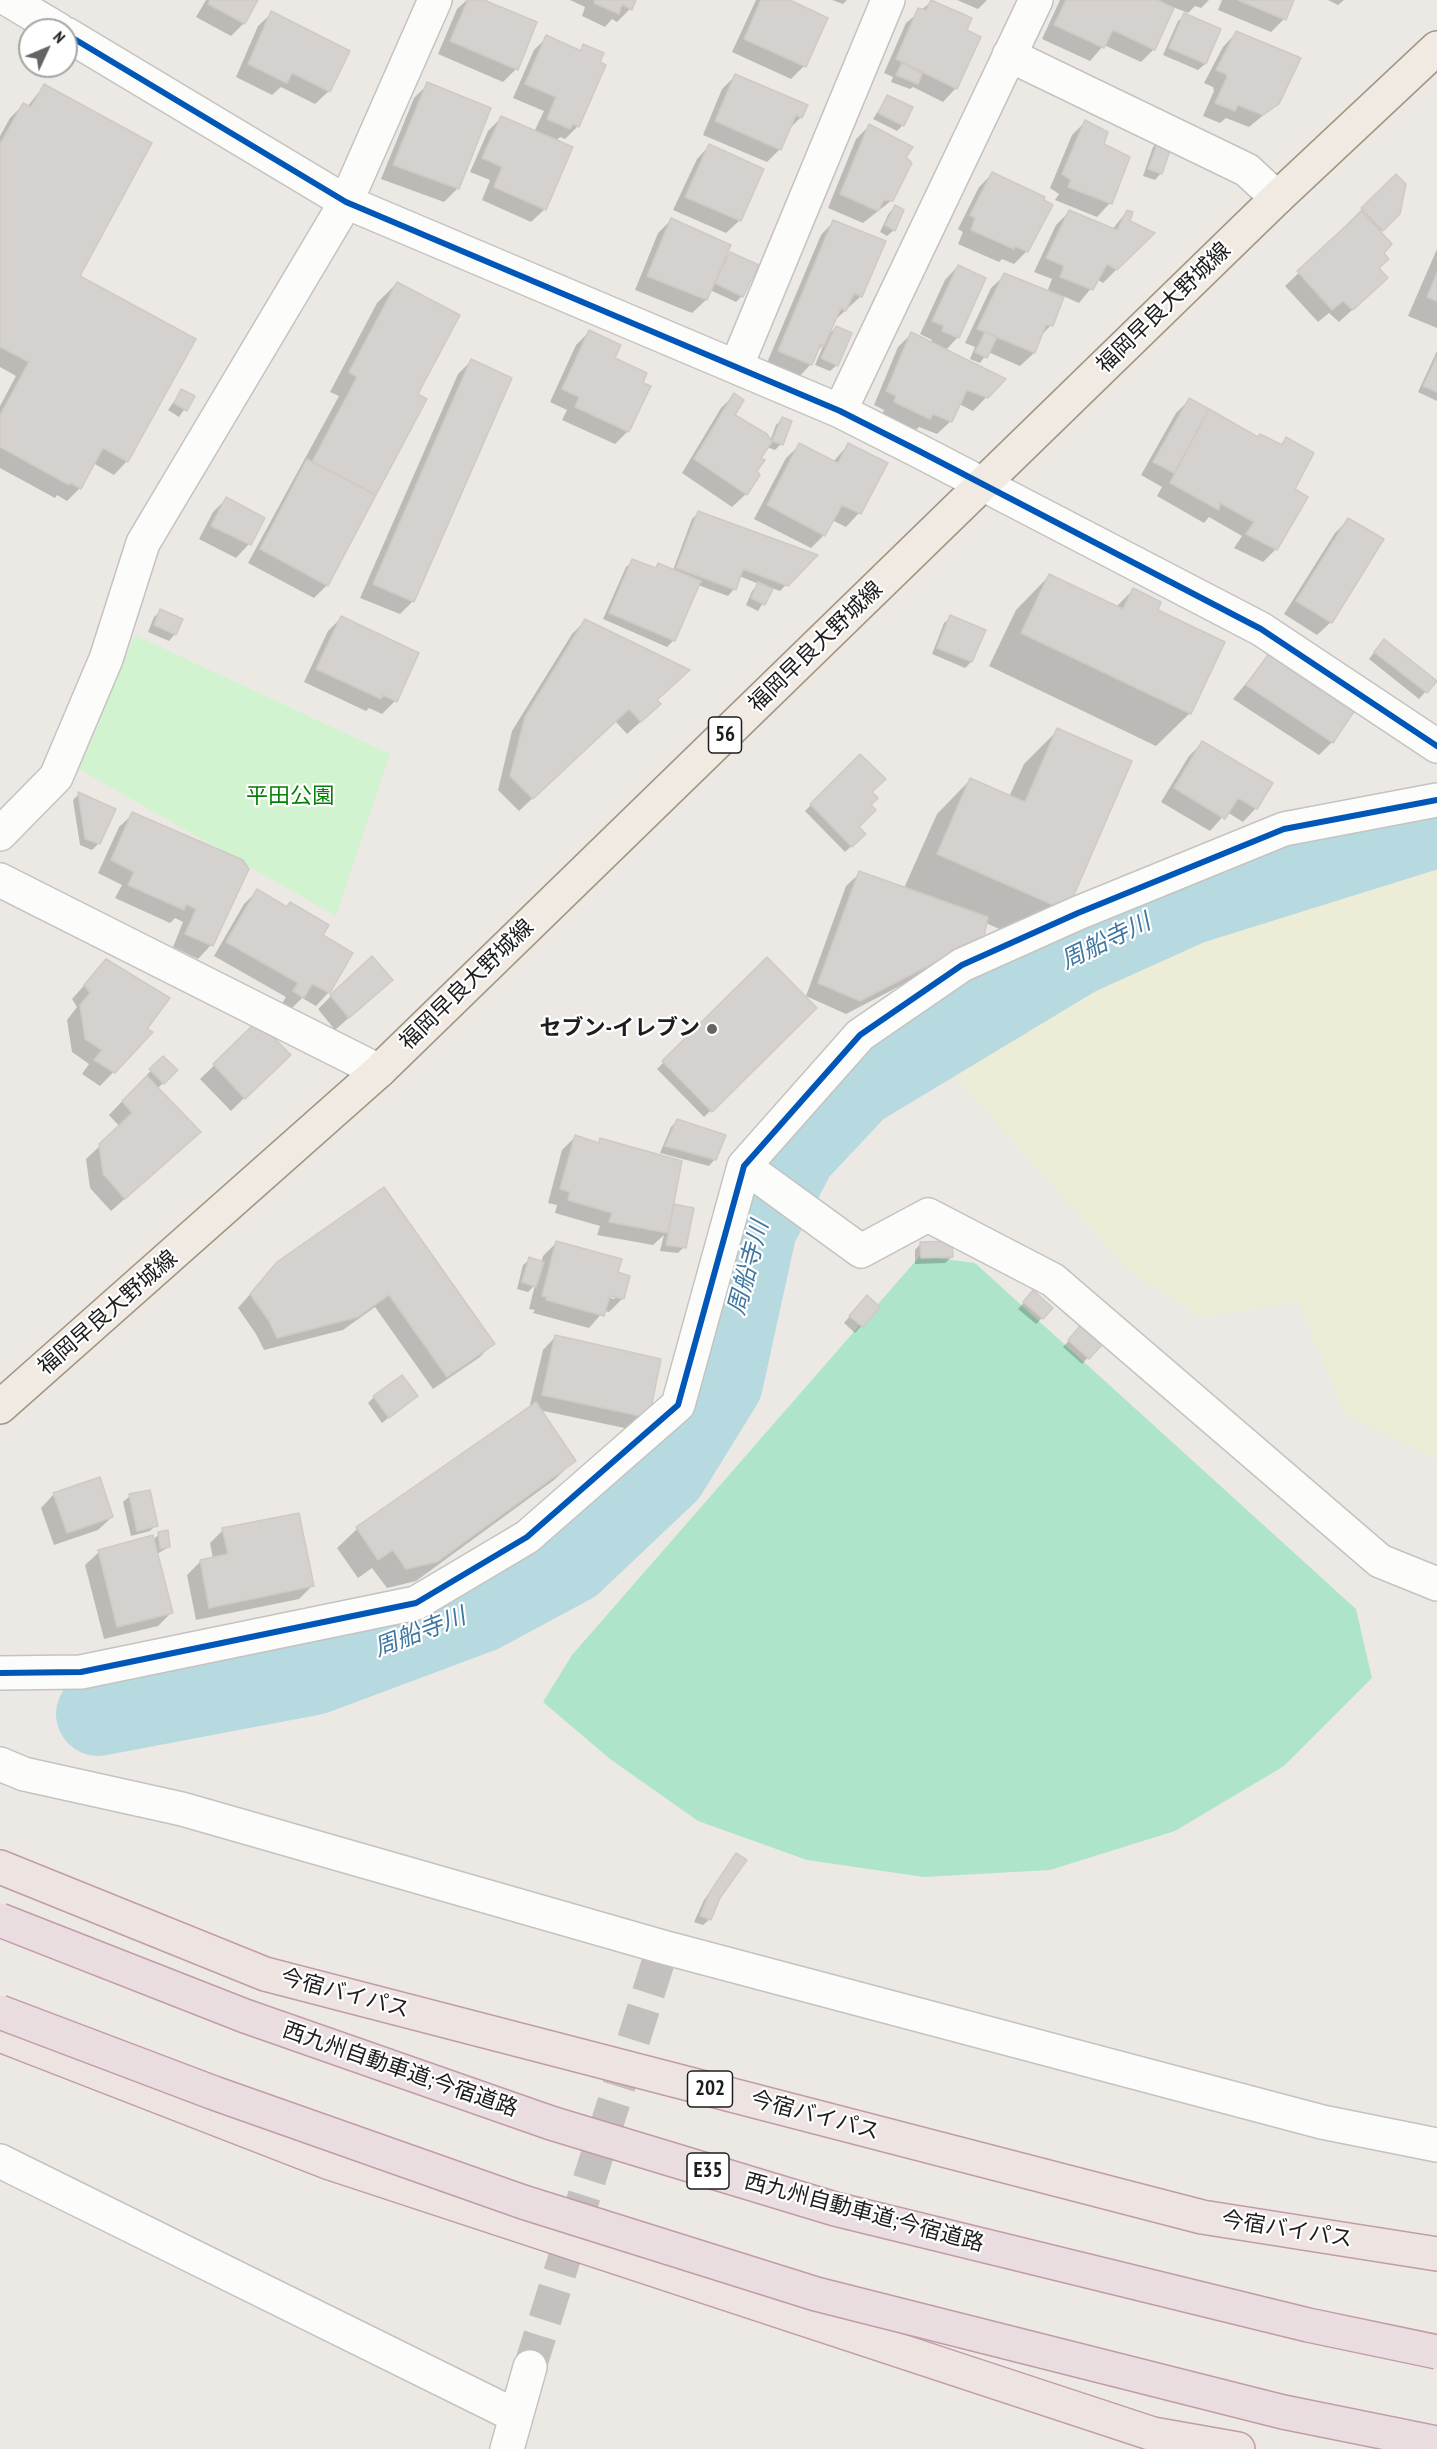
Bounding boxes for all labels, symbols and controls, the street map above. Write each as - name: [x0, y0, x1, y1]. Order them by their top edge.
- north arrow: [18, 18, 78, 78]
- text: N: [49, 27, 70, 47]
- street label: 福岡早良大野城線: [1092, 237, 1236, 379]
- street label: 福岡早良大野城線: [744, 576, 888, 718]
- road number: 56: [708, 717, 742, 753]
- park label: 平田公園: [246, 784, 334, 810]
- water label: 周船寺川: [1057, 908, 1155, 976]
- street label: 福岡早良大野城線: [395, 914, 539, 1056]
- place label: セブン-イレブン: [539, 1016, 700, 1042]
- marker: セブン-イレブン: [705, 1022, 719, 1036]
- water label: 周船寺川: [723, 1218, 775, 1318]
- street label: 福岡早良大野城線: [33, 1245, 183, 1381]
- water label: 周船寺川: [370, 1602, 470, 1664]
- street label: 今宿バイパス: [278, 1964, 412, 2024]
- street label: 西九州自動車道;今宿道路: [279, 2017, 521, 2123]
- road number: 202: [688, 2071, 732, 2107]
- street label: 今宿バイパス: [748, 2086, 882, 2146]
- road number: E35: [687, 2153, 729, 2189]
- street label: 西九州自動車道;今宿道路: [741, 2168, 987, 2258]
- street label: 今宿バイパス: [1220, 2207, 1354, 2253]

